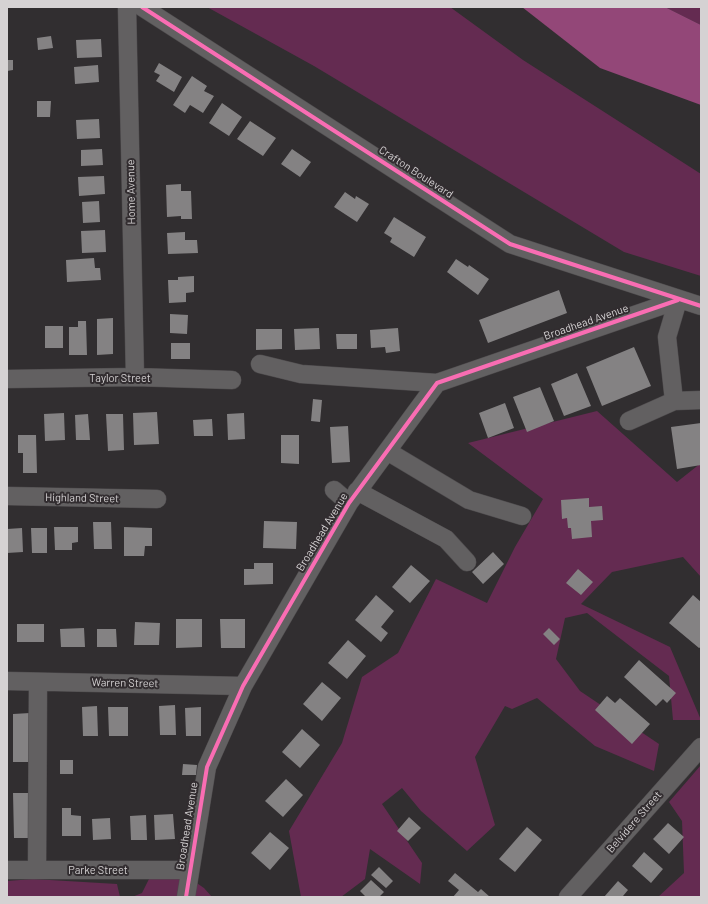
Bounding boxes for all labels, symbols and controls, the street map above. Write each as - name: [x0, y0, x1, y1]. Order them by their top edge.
- street label: Crafton Boulevard: [376, 143, 456, 201]
- street label: Home Avenue: [124, 159, 138, 225]
- street label: Broadhead Avenue: [542, 301, 630, 343]
- street label: Taylor Street: [89, 371, 151, 385]
- street label: Broadhead Avenue: [293, 490, 351, 574]
- street label: Highland Street: [45, 491, 119, 505]
- street label: Warren Street: [92, 676, 158, 690]
- street label: Broadhead Avenue: [174, 781, 200, 871]
- street label: Belvidere Street: [604, 789, 664, 855]
- street label: Parke Street: [68, 863, 128, 877]

